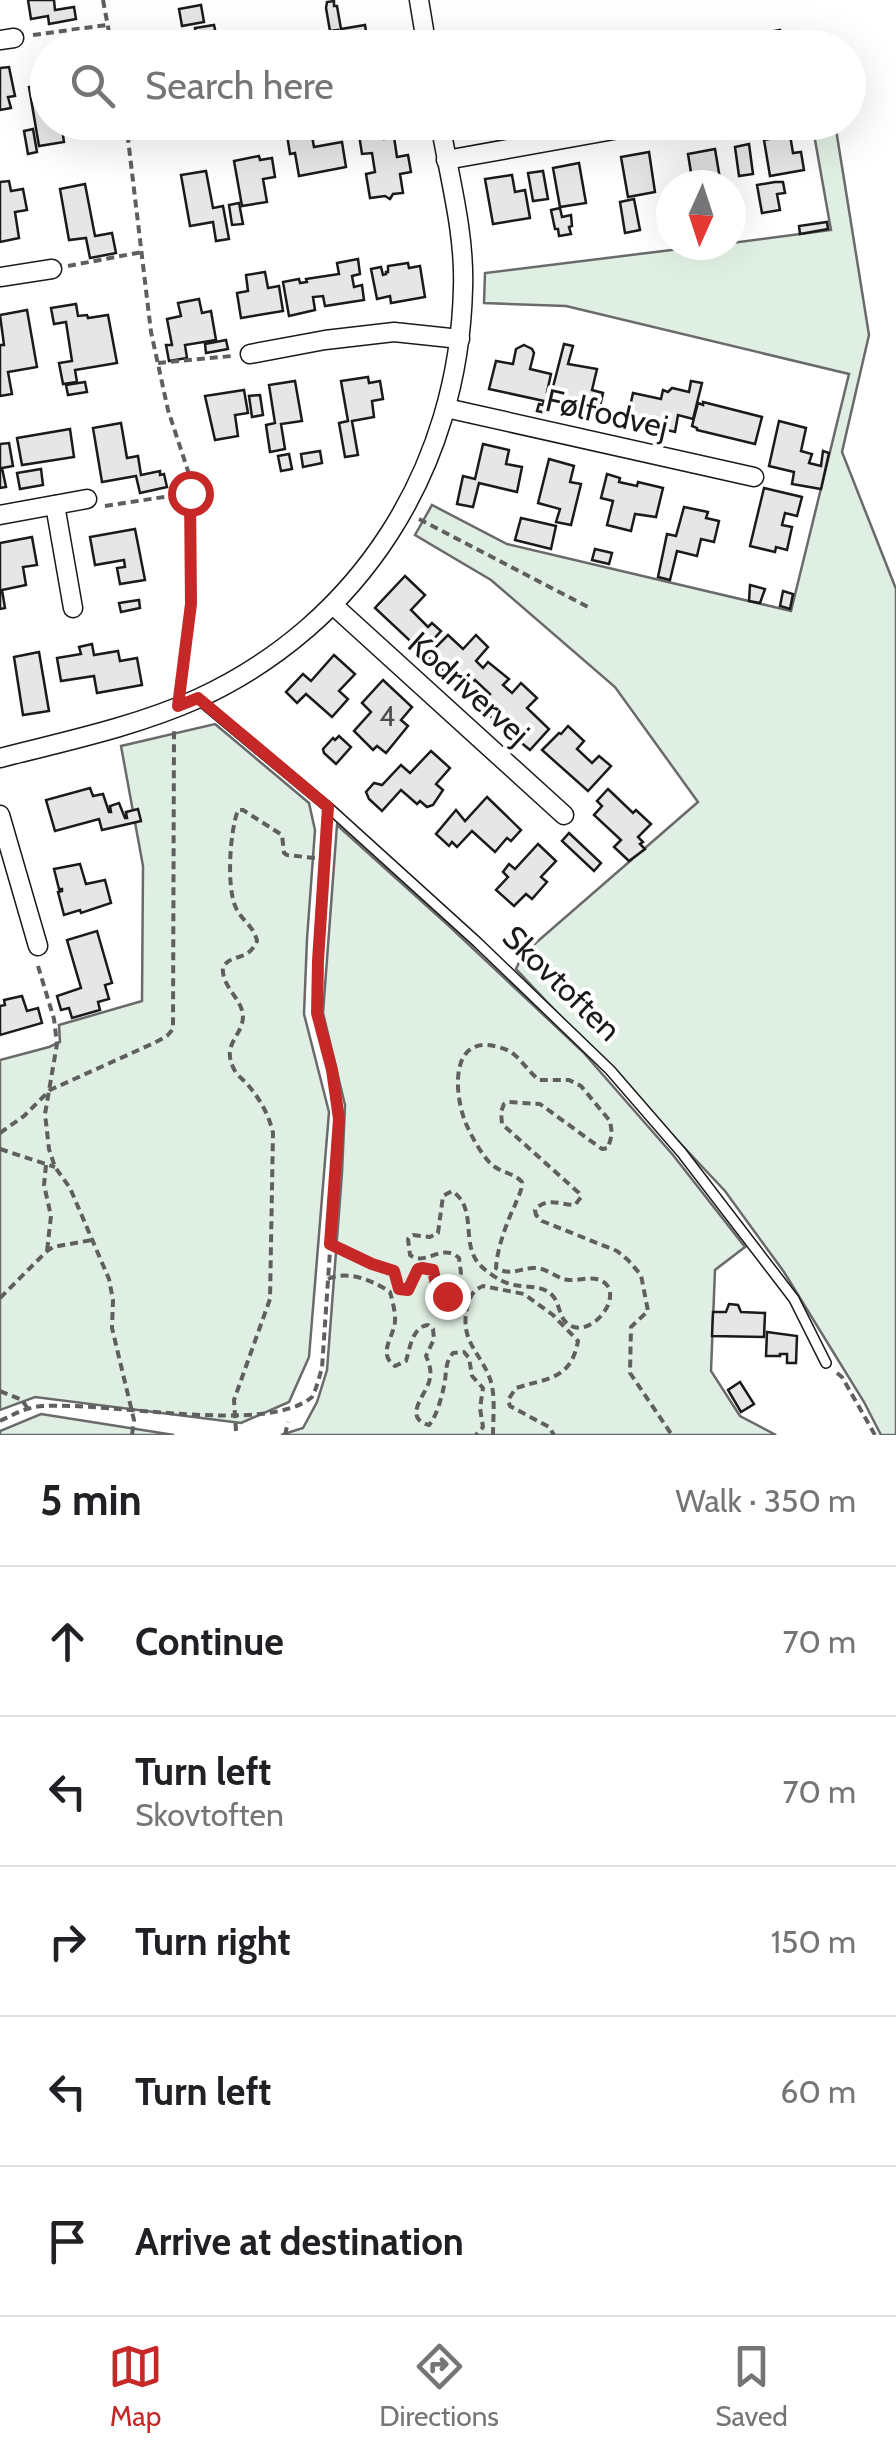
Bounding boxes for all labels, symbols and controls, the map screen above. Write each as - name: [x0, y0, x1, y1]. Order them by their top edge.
- search box: [30, 30, 866, 140]
- icon: search: [65, 58, 120, 113]
- text: Search here: [145, 62, 334, 109]
- north arrow: [656, 170, 746, 260]
- street label: Følfodvej: [542, 380, 672, 446]
- route start: [168, 471, 214, 517]
- street label: Kodrivervej: [400, 623, 538, 753]
- house number: 4: [379, 699, 395, 733]
- street label: Skovtoften: [495, 917, 629, 1049]
- route end: [425, 1274, 471, 1320]
- text: 5 min: [40, 1474, 142, 1526]
- text: Walk · 350 m: [676, 1481, 856, 1520]
- icon: ahead: [40, 1614, 95, 1669]
- text: Continue: [135, 1618, 284, 1665]
- text: 70 m: [783, 1622, 856, 1661]
- text: Turn left: [135, 1748, 271, 1795]
- icon: left: [40, 1764, 95, 1819]
- text: 70 m: [783, 1772, 856, 1811]
- text: Skovtoften: [135, 1795, 284, 1834]
- icon: right: [40, 1914, 95, 1969]
- text: Turn right: [135, 1918, 291, 1965]
- text: 150 m: [771, 1922, 856, 1961]
- icon: left: [40, 2064, 95, 2119]
- text: Turn left: [135, 2068, 271, 2115]
- text: 60 m: [780, 2072, 856, 2111]
- icon: arrive: [40, 2214, 95, 2269]
- text: Arrive at destination: [135, 2218, 464, 2265]
- tab: Map: [108, 2339, 163, 2433]
- tab: Directions: [379, 2339, 499, 2433]
- tab: Saved: [715, 2339, 788, 2433]

